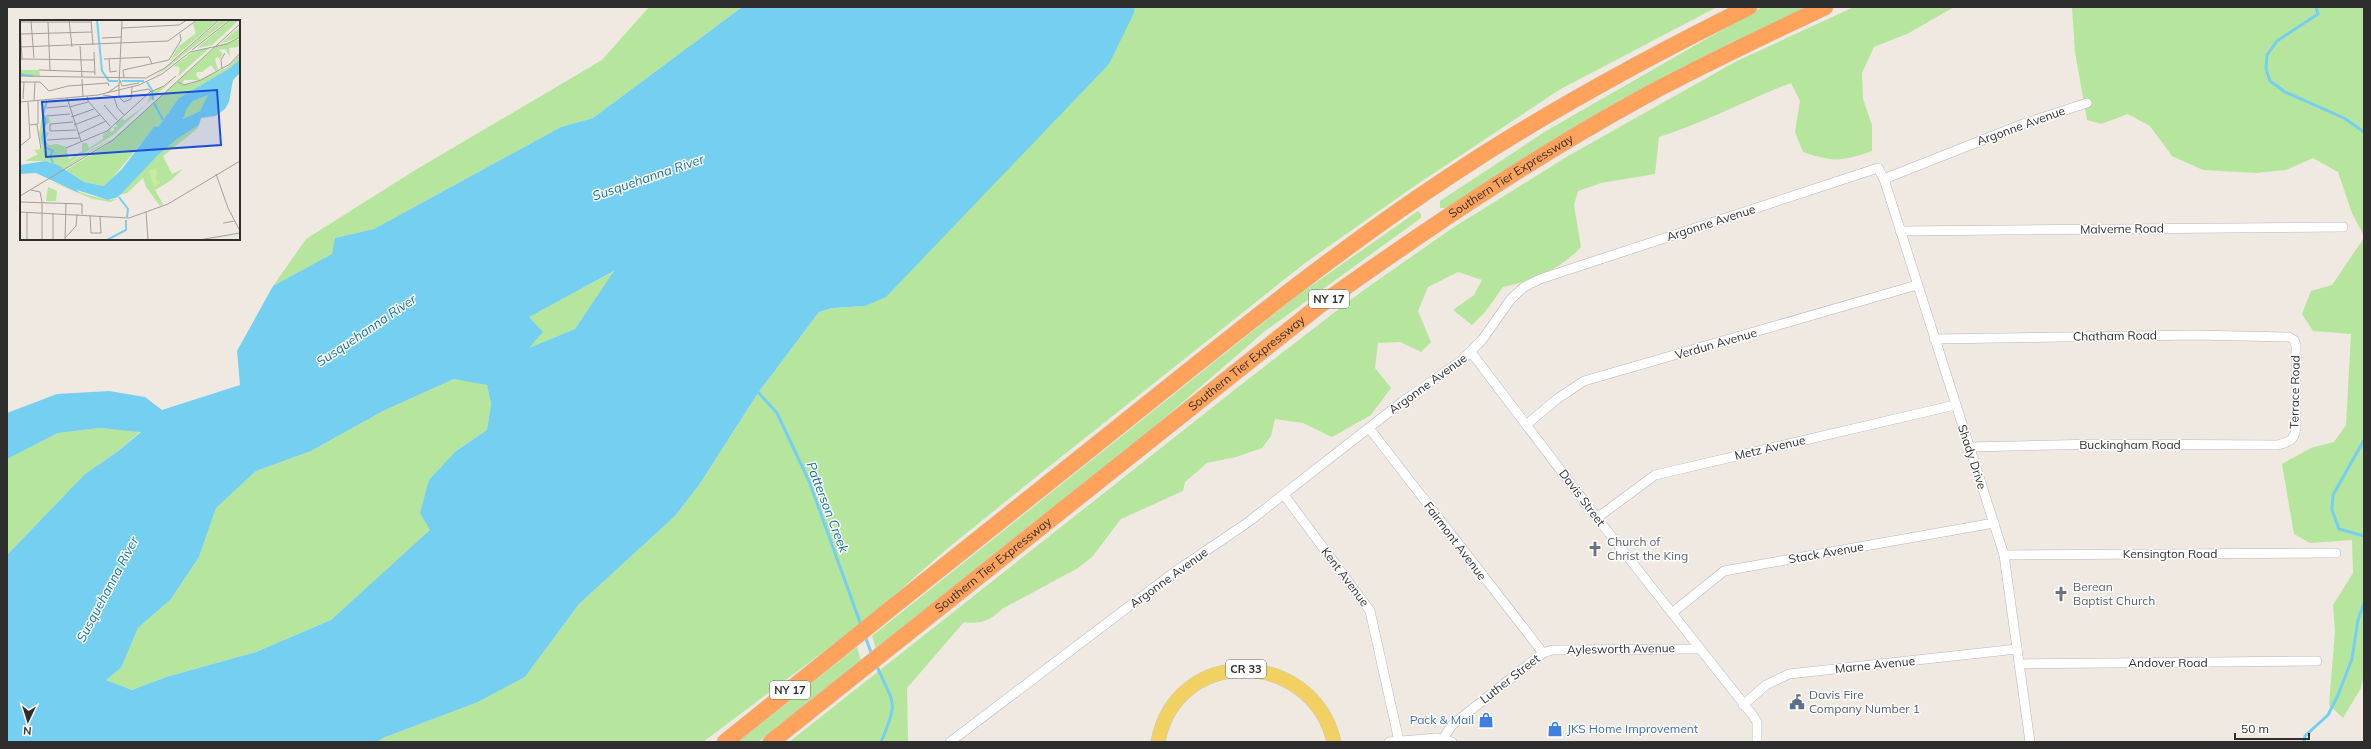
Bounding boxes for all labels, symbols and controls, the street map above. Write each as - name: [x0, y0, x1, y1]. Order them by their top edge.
- inset map: [20, 20, 240, 240]
- street label: Argonne Avenue: [1975, 103, 2067, 148]
- street label: Southern Tier Expressway: [1445, 130, 1576, 221]
- water label: Susquehanna River: [590, 150, 707, 204]
- street label: Argonne Avenue: [1664, 201, 1757, 244]
- street label: Malverne Road: [2080, 220, 2164, 237]
- water label: Susquehanna River: [313, 290, 420, 369]
- road number: NY 17: [1309, 290, 1349, 308]
- street label: Southern Tier Expressway: [1185, 312, 1308, 414]
- street label: Verdun Avenue: [1673, 325, 1759, 362]
- street label: Chatham Road: [2073, 327, 2157, 344]
- street label: Argonne Avenue: [1386, 350, 1470, 417]
- street label: Terrace Road: [2286, 355, 2303, 429]
- street label: Shady Drive: [1955, 422, 1990, 491]
- street label: Metz Avenue: [1733, 432, 1807, 463]
- street label: Buckingham Road: [2079, 437, 2181, 452]
- water label: Patterson Creek: [803, 459, 853, 555]
- street label: Davis Street: [1556, 466, 1609, 529]
- street label: Fairmont Avenue: [1421, 498, 1490, 583]
- street label: Southern Tier Expressway: [932, 513, 1055, 616]
- water label: Susquehanna River: [72, 532, 142, 644]
- place label: Church of Christ the King: [1607, 534, 1688, 563]
- street label: Stack Avenue: [1787, 539, 1865, 566]
- church icon: Church of Christ the King: [1586, 540, 1604, 558]
- street label: Argonne Avenue: [1127, 544, 1211, 611]
- street label: Kent Avenue: [1318, 544, 1373, 609]
- street label: Kensington Road: [2123, 546, 2217, 561]
- place label: Berean Baptist Church: [2073, 579, 2155, 608]
- church icon: Berean Baptist Church: [2052, 585, 2070, 603]
- street label: Aylesworth Avenue: [1567, 640, 1675, 657]
- street label: Luther Street: [1477, 651, 1543, 707]
- street label: Marne Avenue: [1834, 653, 1916, 676]
- street label: Andover Road: [2128, 655, 2208, 670]
- road number: CR 33: [1226, 660, 1266, 678]
- road number: NY 17: [770, 681, 810, 699]
- place label: Davis Fire Company Number 1: [1809, 687, 1920, 716]
- public building icon: Davis Fire Company Number 1: [1788, 693, 1806, 711]
- north arrow: [8, 701, 48, 741]
- shop icon: Pack & Mail: [1477, 711, 1495, 729]
- place label: Pack & Mail: [1410, 712, 1474, 727]
- scale bar: [2235, 715, 2309, 741]
- shop icon: JKS Home Improvement: [1546, 720, 1564, 738]
- place label: JKS Home Improvement: [1567, 721, 1698, 736]
- text: 50 m: [2241, 721, 2269, 736]
- text: N: [23, 724, 32, 738]

